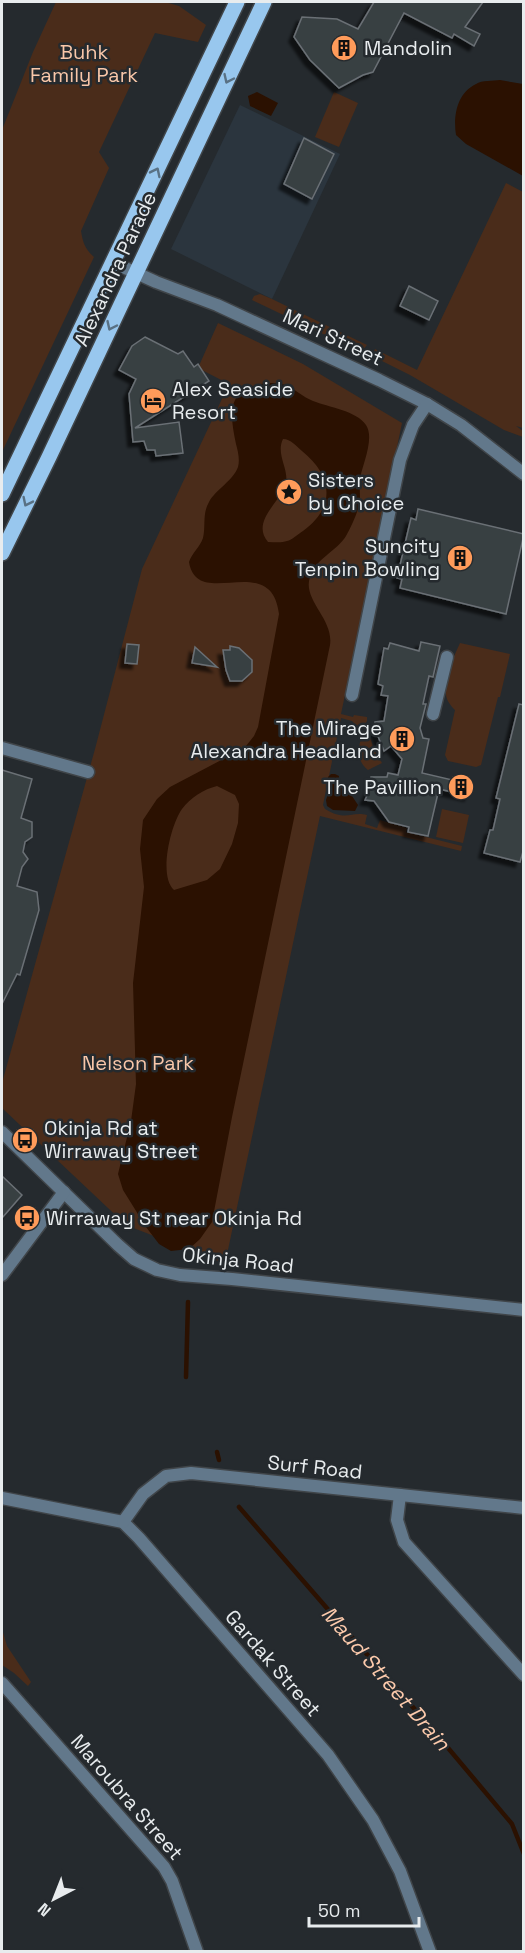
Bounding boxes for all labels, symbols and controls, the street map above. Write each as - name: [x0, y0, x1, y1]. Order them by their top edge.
- building icon: Mandolin: [329, 33, 359, 63]
- place label: Mandolin: [364, 35, 452, 61]
- park label: Buhk Family Park: [30, 39, 138, 88]
- one-way arrow: [223, 72, 235, 83]
- one-way arrow: [148, 167, 160, 178]
- street label: Alexandra Parade: [68, 188, 162, 350]
- street label: Mari Street: [279, 303, 387, 371]
- one-way arrow: [107, 319, 119, 330]
- place label: Alex Seaside Resort: [172, 376, 293, 425]
- hotel icon: Alex Seaside Resort: [138, 386, 168, 416]
- place label: Sisters by Choice: [308, 467, 404, 516]
- place icon: Sisters by Choice: [274, 477, 304, 507]
- one-way arrow: [23, 495, 35, 506]
- place label: Suncity Tenpin Bowling: [295, 533, 440, 582]
- building icon: Suncity Tenpin Bowling: [445, 543, 475, 573]
- place label: The Mirage Alexandra Headland: [191, 715, 382, 764]
- building icon: The Mirage Alexandra Headland: [387, 724, 417, 754]
- building icon: The Pavillion: [446, 772, 476, 802]
- place label: The Pavillion: [323, 774, 442, 800]
- park label: Nelson Park: [82, 1050, 194, 1076]
- place label: Okinja Rd at Wirraway Street: [44, 1115, 198, 1164]
- bus stop icon: Okinja Rd at Wirraway Street: [10, 1125, 40, 1155]
- bus stop icon: Wirraway St near Okinja Rd: [12, 1203, 42, 1233]
- place label: Wirraway St near Okinja Rd: [46, 1205, 302, 1231]
- street label: Okinja Road: [181, 1241, 295, 1279]
- street label: Surf Road: [266, 1449, 364, 1485]
- water label: Maud Street Drain: [316, 1600, 457, 1757]
- street label: Gardak Street: [219, 1604, 327, 1722]
- street label: Maroubra Street: [65, 1729, 189, 1865]
- north arrow: [24, 1869, 84, 1929]
- scale bar: [309, 1890, 418, 1928]
- text: N: [33, 1898, 55, 1921]
- text: 50 m: [318, 1899, 360, 1922]

